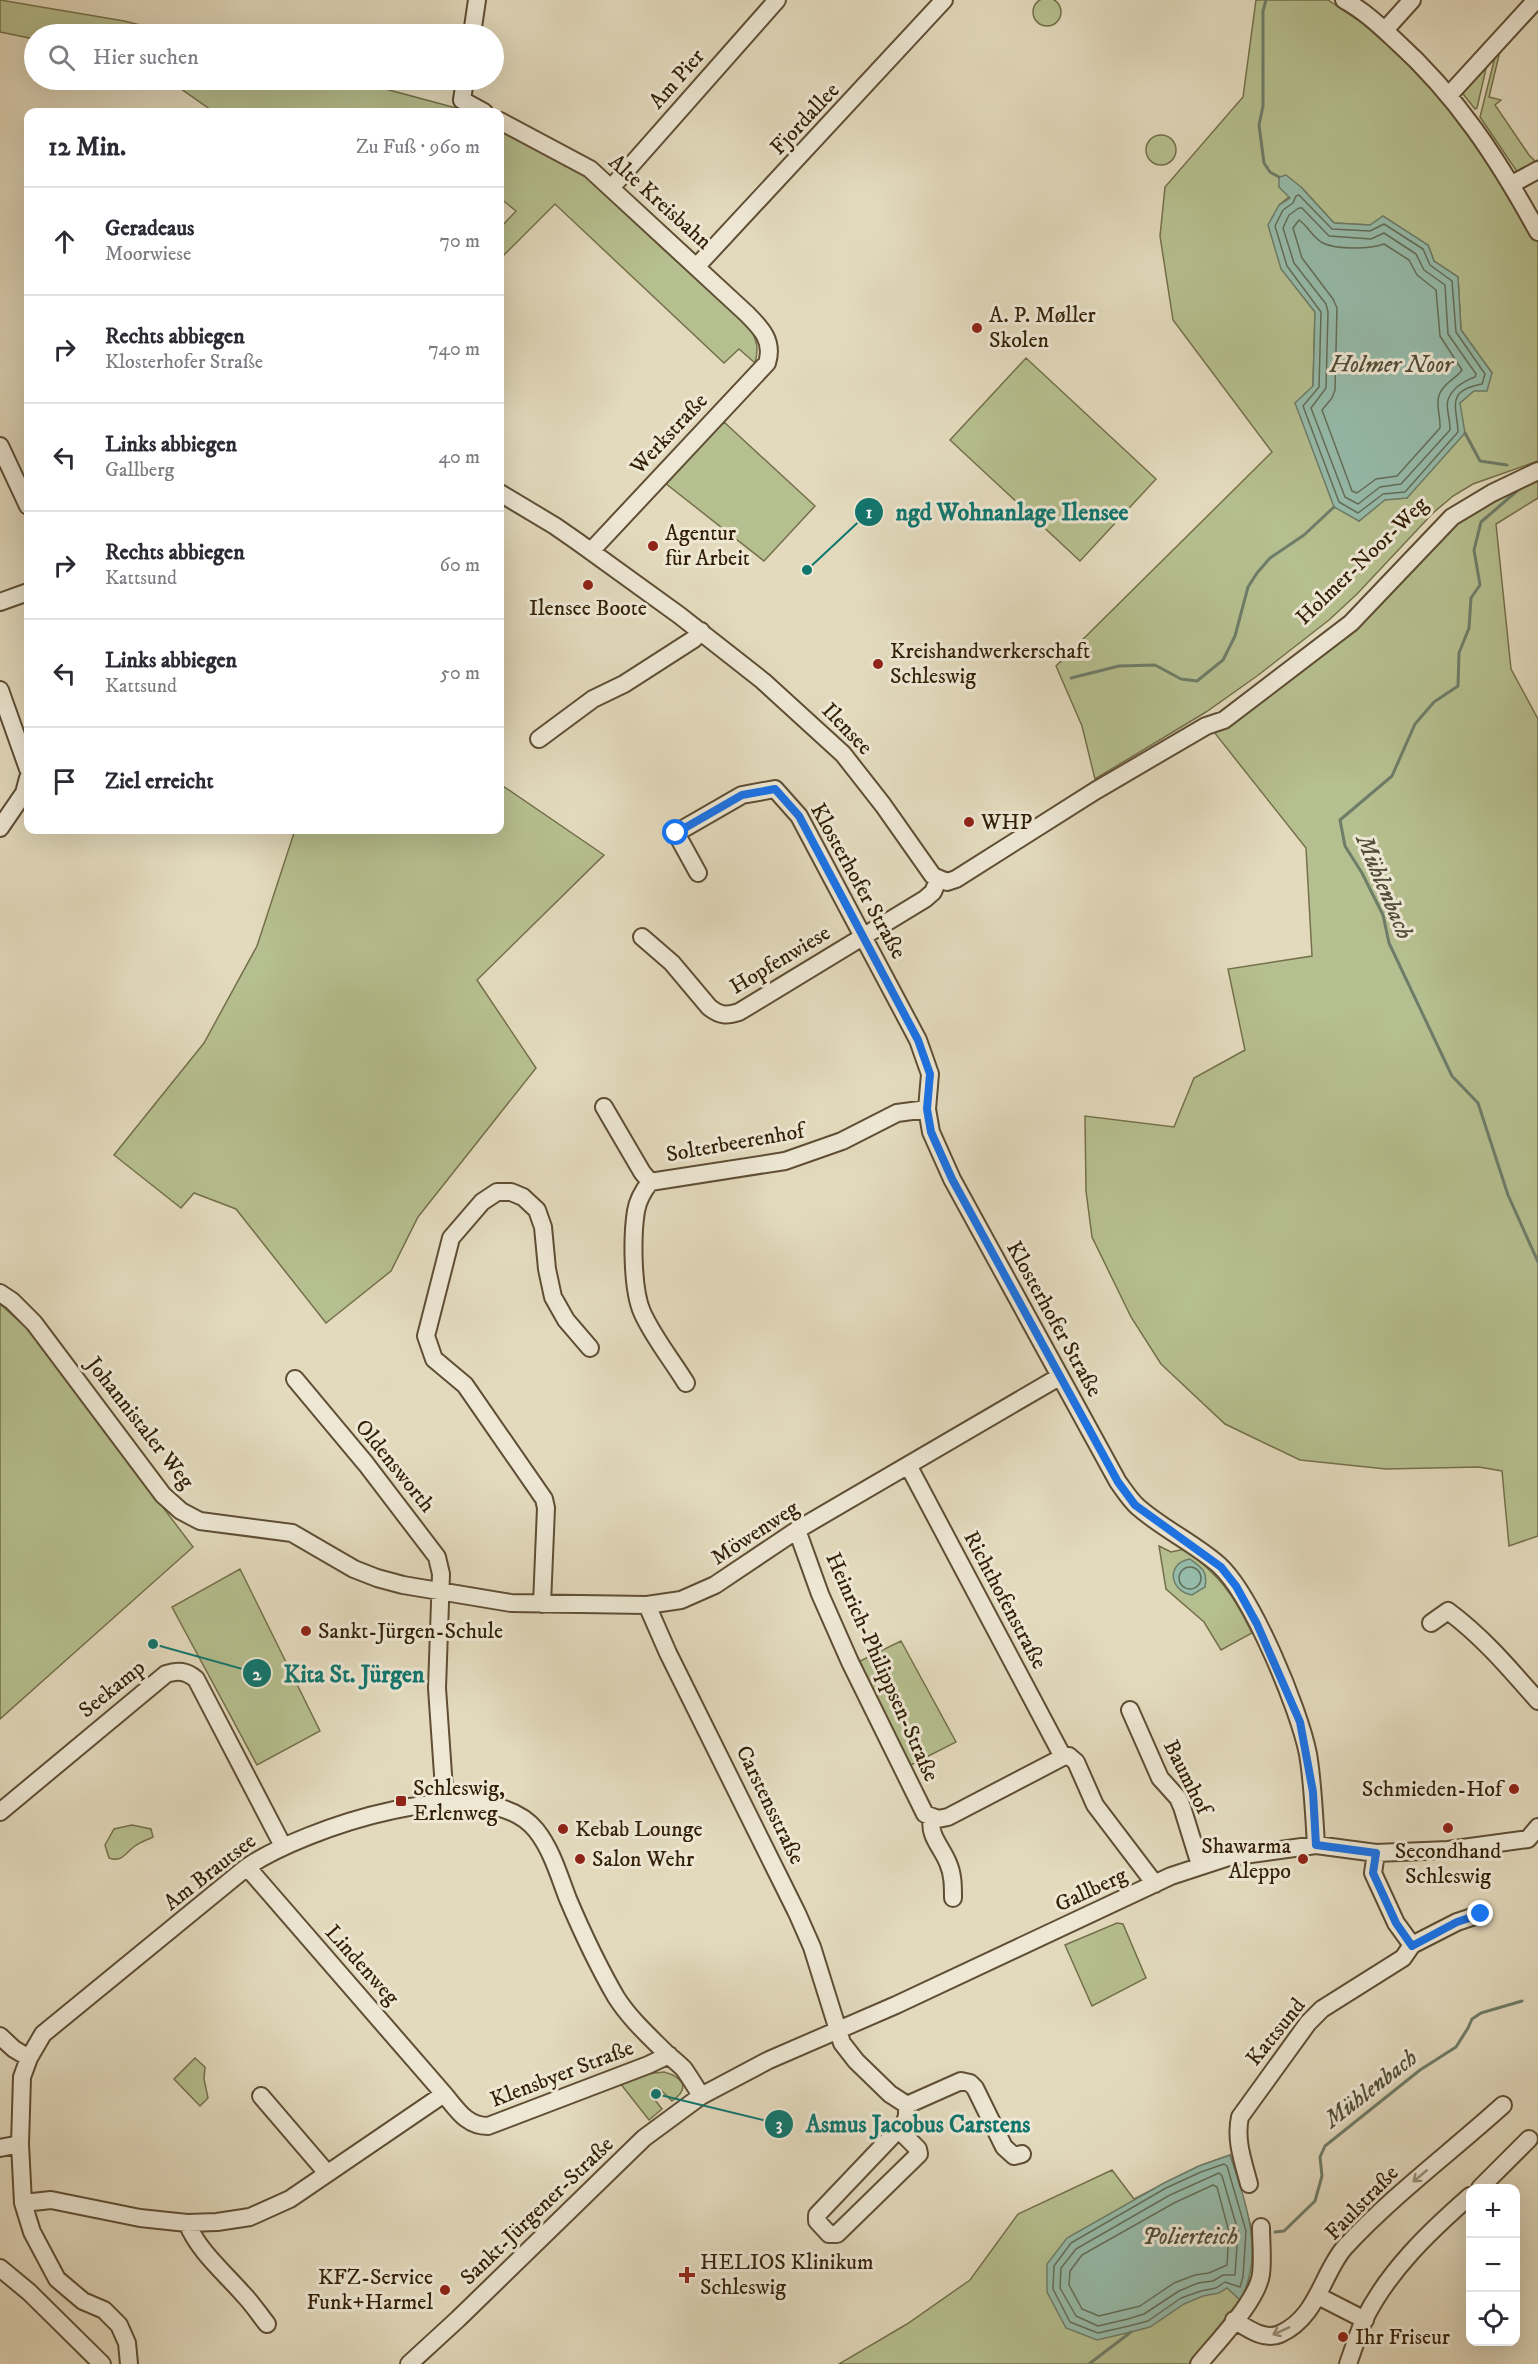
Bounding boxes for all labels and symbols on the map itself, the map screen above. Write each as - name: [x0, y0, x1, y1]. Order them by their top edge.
- street label: Am Pier: [644, 43, 711, 115]
- street label: Fjordallee: [765, 77, 845, 161]
- street label: Alte Kreisbahn: [603, 149, 718, 256]
- place label: A. P. Møller Skolen: [989, 302, 1097, 354]
- marker: A. P. Møller Skolen: [970, 321, 984, 335]
- water label: Holmer Noor: [1328, 350, 1455, 380]
- street label: Werkstraße: [624, 388, 713, 481]
- callout: ngd Wohnanlage Ilensee: [854, 491, 1141, 533]
- street label: Holmer-Noor-Weg: [1290, 491, 1434, 631]
- text: ngd Wohnanlage Ilensee: [895, 498, 1129, 528]
- text: 1: [866, 502, 873, 524]
- place label: Agentur für Arbeit: [665, 520, 750, 572]
- marker: Agentur für Arbeit: [646, 539, 660, 553]
- marker: Ilensee Boote: [581, 578, 595, 592]
- place label: Ilensee Boote: [529, 595, 647, 622]
- place label: Kreishandwerkerschaft Schleswig: [890, 638, 1090, 690]
- marker: Kreishandwerkerschaft Schleswig: [871, 657, 885, 671]
- street label: Ilensee: [816, 697, 878, 761]
- street label: Klosterhofer Straße: [804, 798, 912, 964]
- place label: WHP: [980, 809, 1033, 836]
- marker: WHP: [962, 815, 976, 829]
- route start: [662, 819, 688, 845]
- water label: Mühlenbach: [1348, 828, 1419, 944]
- street label: Hopfenwiese: [725, 919, 835, 1001]
- street label: Solterbeerenhof: [664, 1117, 810, 1168]
- street label: Klosterhofer Straße: [1000, 1236, 1108, 1402]
- street label: Johannistaler Weg: [79, 1350, 200, 1494]
- street label: Oldensworth: [349, 1414, 441, 1519]
- street label: Möwenweg: [706, 1495, 804, 1571]
- street label: Richthofenstraße: [957, 1526, 1053, 1674]
- street label: Heinrich-Philippsen-Straße: [819, 1548, 945, 1786]
- place label: Sankt-Jürgen-Schule: [318, 1618, 503, 1645]
- marker: Sankt-Jürgen-Schule: [299, 1624, 313, 1638]
- callout: Kita St. Jürgen: [242, 1652, 436, 1694]
- street label: Seekamp: [73, 1654, 151, 1724]
- text: Kita St. Jürgen: [284, 1660, 425, 1690]
- text: 2: [253, 1664, 263, 1686]
- street label: Baumhof: [1157, 1735, 1219, 1822]
- street label: Carstensstraße: [730, 1741, 810, 1869]
- place label: Schleswig, Erlenweg: [413, 1775, 505, 1827]
- place label: Schmieden-Hof: [1362, 1776, 1506, 1803]
- marker: Schmieden-Hof: [1507, 1782, 1521, 1796]
- marker: Schleswig, Erlenweg: [394, 1794, 408, 1808]
- place label: Kebab Lounge: [575, 1816, 703, 1843]
- marker: Secondhand Schleswig: [1441, 1821, 1455, 1835]
- marker: Kebab Lounge: [556, 1822, 570, 1836]
- street label: Am Brautsee: [158, 1828, 262, 1916]
- place label: Shawarma Aleppo: [1201, 1833, 1292, 1885]
- place label: Secondhand Schleswig: [1395, 1838, 1501, 1890]
- place label: Salon Wehr: [592, 1846, 695, 1873]
- marker: Salon Wehr: [573, 1852, 587, 1866]
- marker: Shawarma Aleppo: [1296, 1852, 1310, 1866]
- street label: Gallberg: [1051, 1862, 1132, 1918]
- route end: [1467, 1900, 1493, 1926]
- street label: Lindenweg: [319, 1919, 405, 2011]
- street label: Kattsund: [1241, 1993, 1311, 2071]
- street label: Klensbyer Straße: [487, 2034, 637, 2114]
- water label: Mühlenbach: [1317, 2043, 1424, 2136]
- callout: Asmus Jacobus Carstens: [764, 2103, 1043, 2145]
- text: Asmus Jacobus Carstens: [805, 2110, 1030, 2140]
- text: 3: [776, 2114, 783, 2136]
- street label: Sankt-Jürgener-Straße: [455, 2131, 619, 2291]
- street label: Faulstraße: [1320, 2160, 1404, 2246]
- one-way arrow: [1412, 2169, 1428, 2182]
- water label: Polierteich: [1142, 2222, 1238, 2252]
- place label: HELIOS Klinikum Schleswig: [700, 2249, 873, 2301]
- place label: KFZ-Service Funk+Harmel: [306, 2264, 433, 2316]
- marker: HELIOS Klinikum Schleswig: [678, 2266, 696, 2284]
- marker: KFZ-Service Funk+Harmel: [438, 2283, 452, 2297]
- place label: Ihr Friseur: [1355, 2324, 1451, 2351]
- one-way arrow: [1272, 2326, 1290, 2337]
- marker: Ihr Friseur: [1336, 2330, 1350, 2344]

